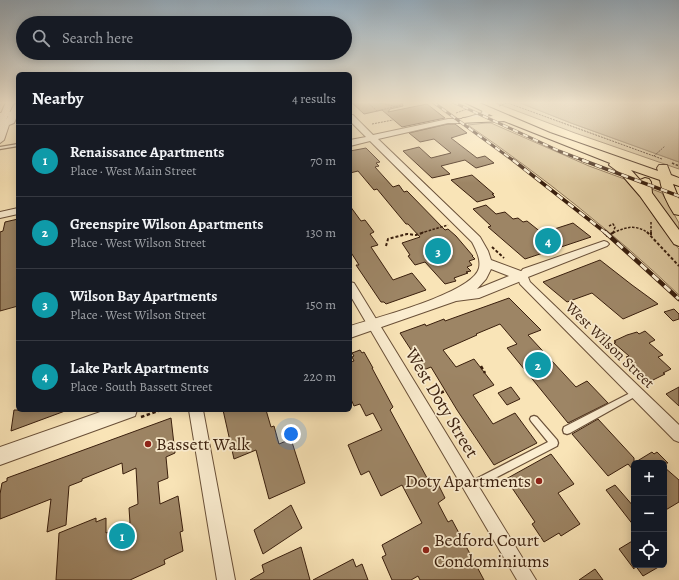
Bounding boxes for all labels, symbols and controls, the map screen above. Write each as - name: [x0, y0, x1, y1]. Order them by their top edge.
- search box: [16, 16, 352, 60]
- icon: search: [30, 27, 52, 49]
- text: Search here: [62, 28, 133, 48]
- text: Nearby: [32, 87, 83, 110]
- text: 4 results: [292, 90, 336, 107]
- text: Renaissance Apartments: [70, 142, 224, 162]
- text: 1: [43, 152, 47, 169]
- text: 70 m: [310, 152, 336, 169]
- text: Place · West Main Street: [70, 162, 197, 179]
- text: Greenspire Wilson Apartments: [70, 214, 263, 234]
- text: 2: [42, 224, 48, 241]
- text: 130 m: [306, 224, 336, 241]
- pin: 4: [535, 226, 561, 256]
- text: Place · West Wilson Street: [70, 234, 206, 251]
- pin: 3: [425, 236, 451, 266]
- text: Wilson Bay Apartments: [70, 286, 217, 306]
- text: 3: [42, 296, 48, 313]
- text: 150 m: [306, 296, 336, 313]
- street label: West Wilson Street: [560, 297, 659, 393]
- text: Place · West Wilson Street: [70, 306, 206, 323]
- street label: West Doty Street: [399, 343, 484, 462]
- pin: 2: [525, 350, 551, 380]
- text: Lake Park Apartments: [70, 358, 209, 378]
- text: 4: [42, 368, 48, 385]
- text: 220 m: [303, 368, 336, 385]
- text: Place · South Bassett Street: [70, 378, 212, 395]
- your location: [281, 424, 301, 444]
- place label: Bassett Walk: [156, 432, 250, 456]
- marker: Bassett Walk: [143, 439, 153, 449]
- map controls: [631, 460, 667, 568]
- button: +: [631, 460, 667, 496]
- place label: Doty Apartments: [405, 469, 531, 493]
- marker: Doty Apartments: [534, 476, 544, 486]
- button: −: [631, 496, 667, 532]
- pin: 1: [109, 521, 135, 551]
- place label: Bedford Court Condominiums: [434, 528, 549, 573]
- button: locate: [631, 532, 667, 568]
- marker: Bedford Court Condominiums: [421, 545, 431, 555]

